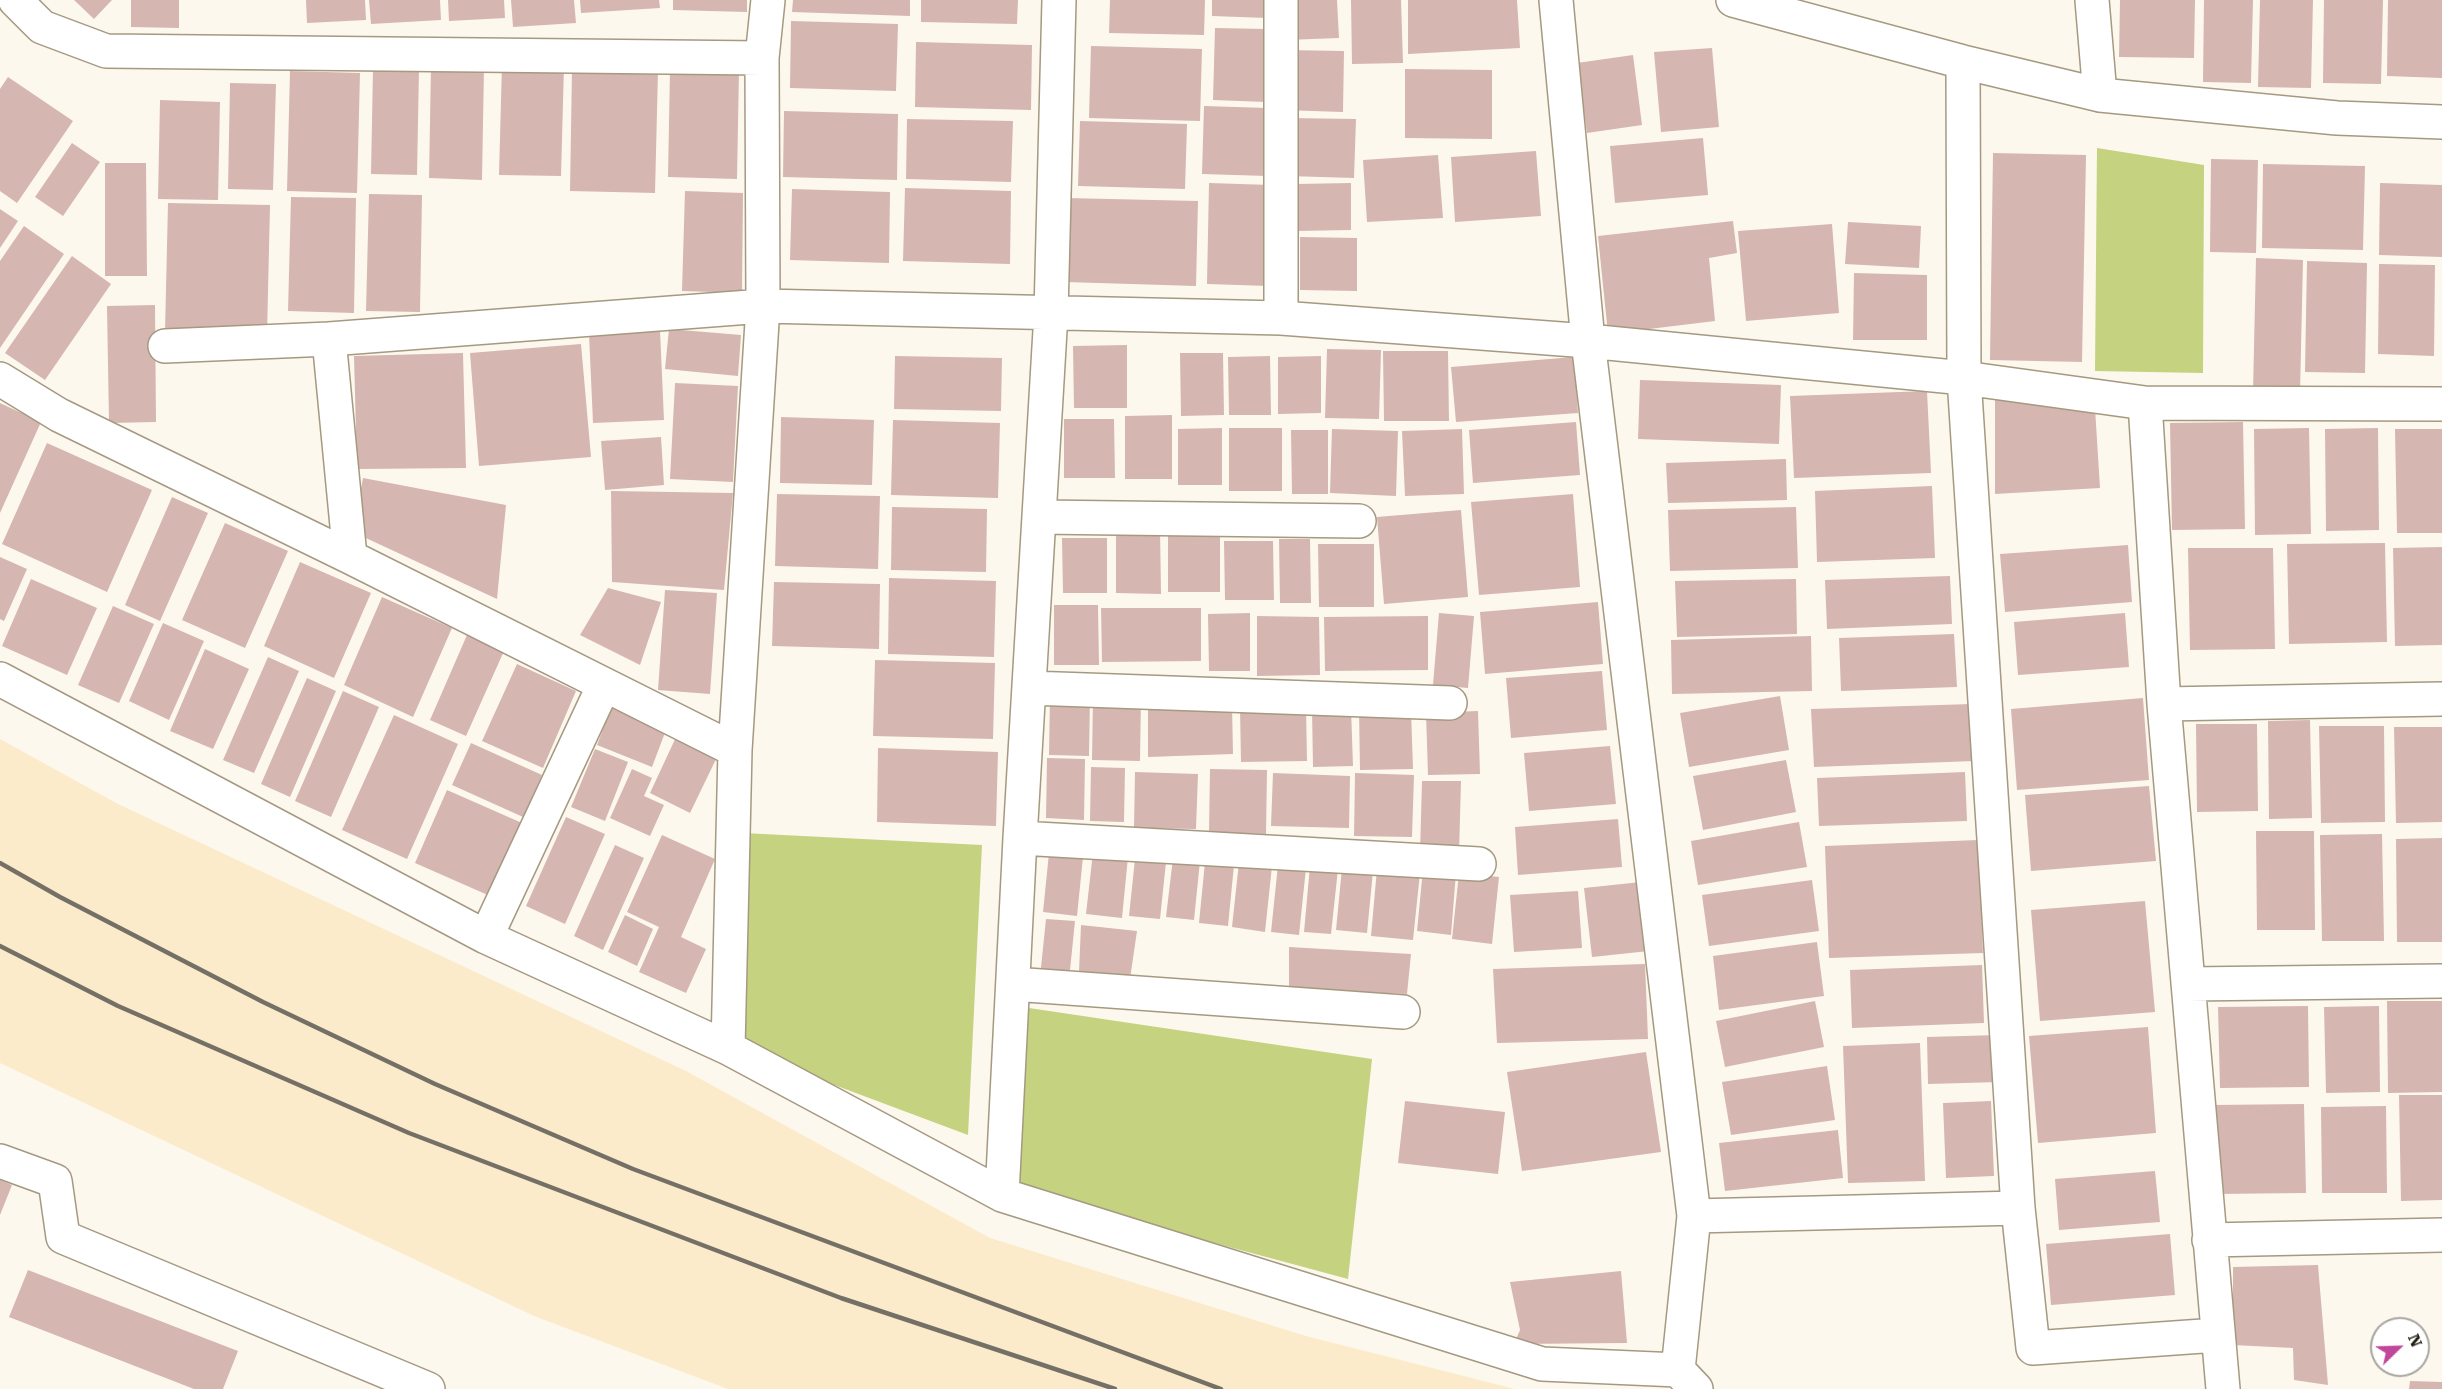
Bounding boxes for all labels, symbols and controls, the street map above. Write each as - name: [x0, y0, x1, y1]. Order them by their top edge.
- north arrow: [2370, 1317, 2430, 1377]
- text: N: [2404, 1331, 2426, 1350]

